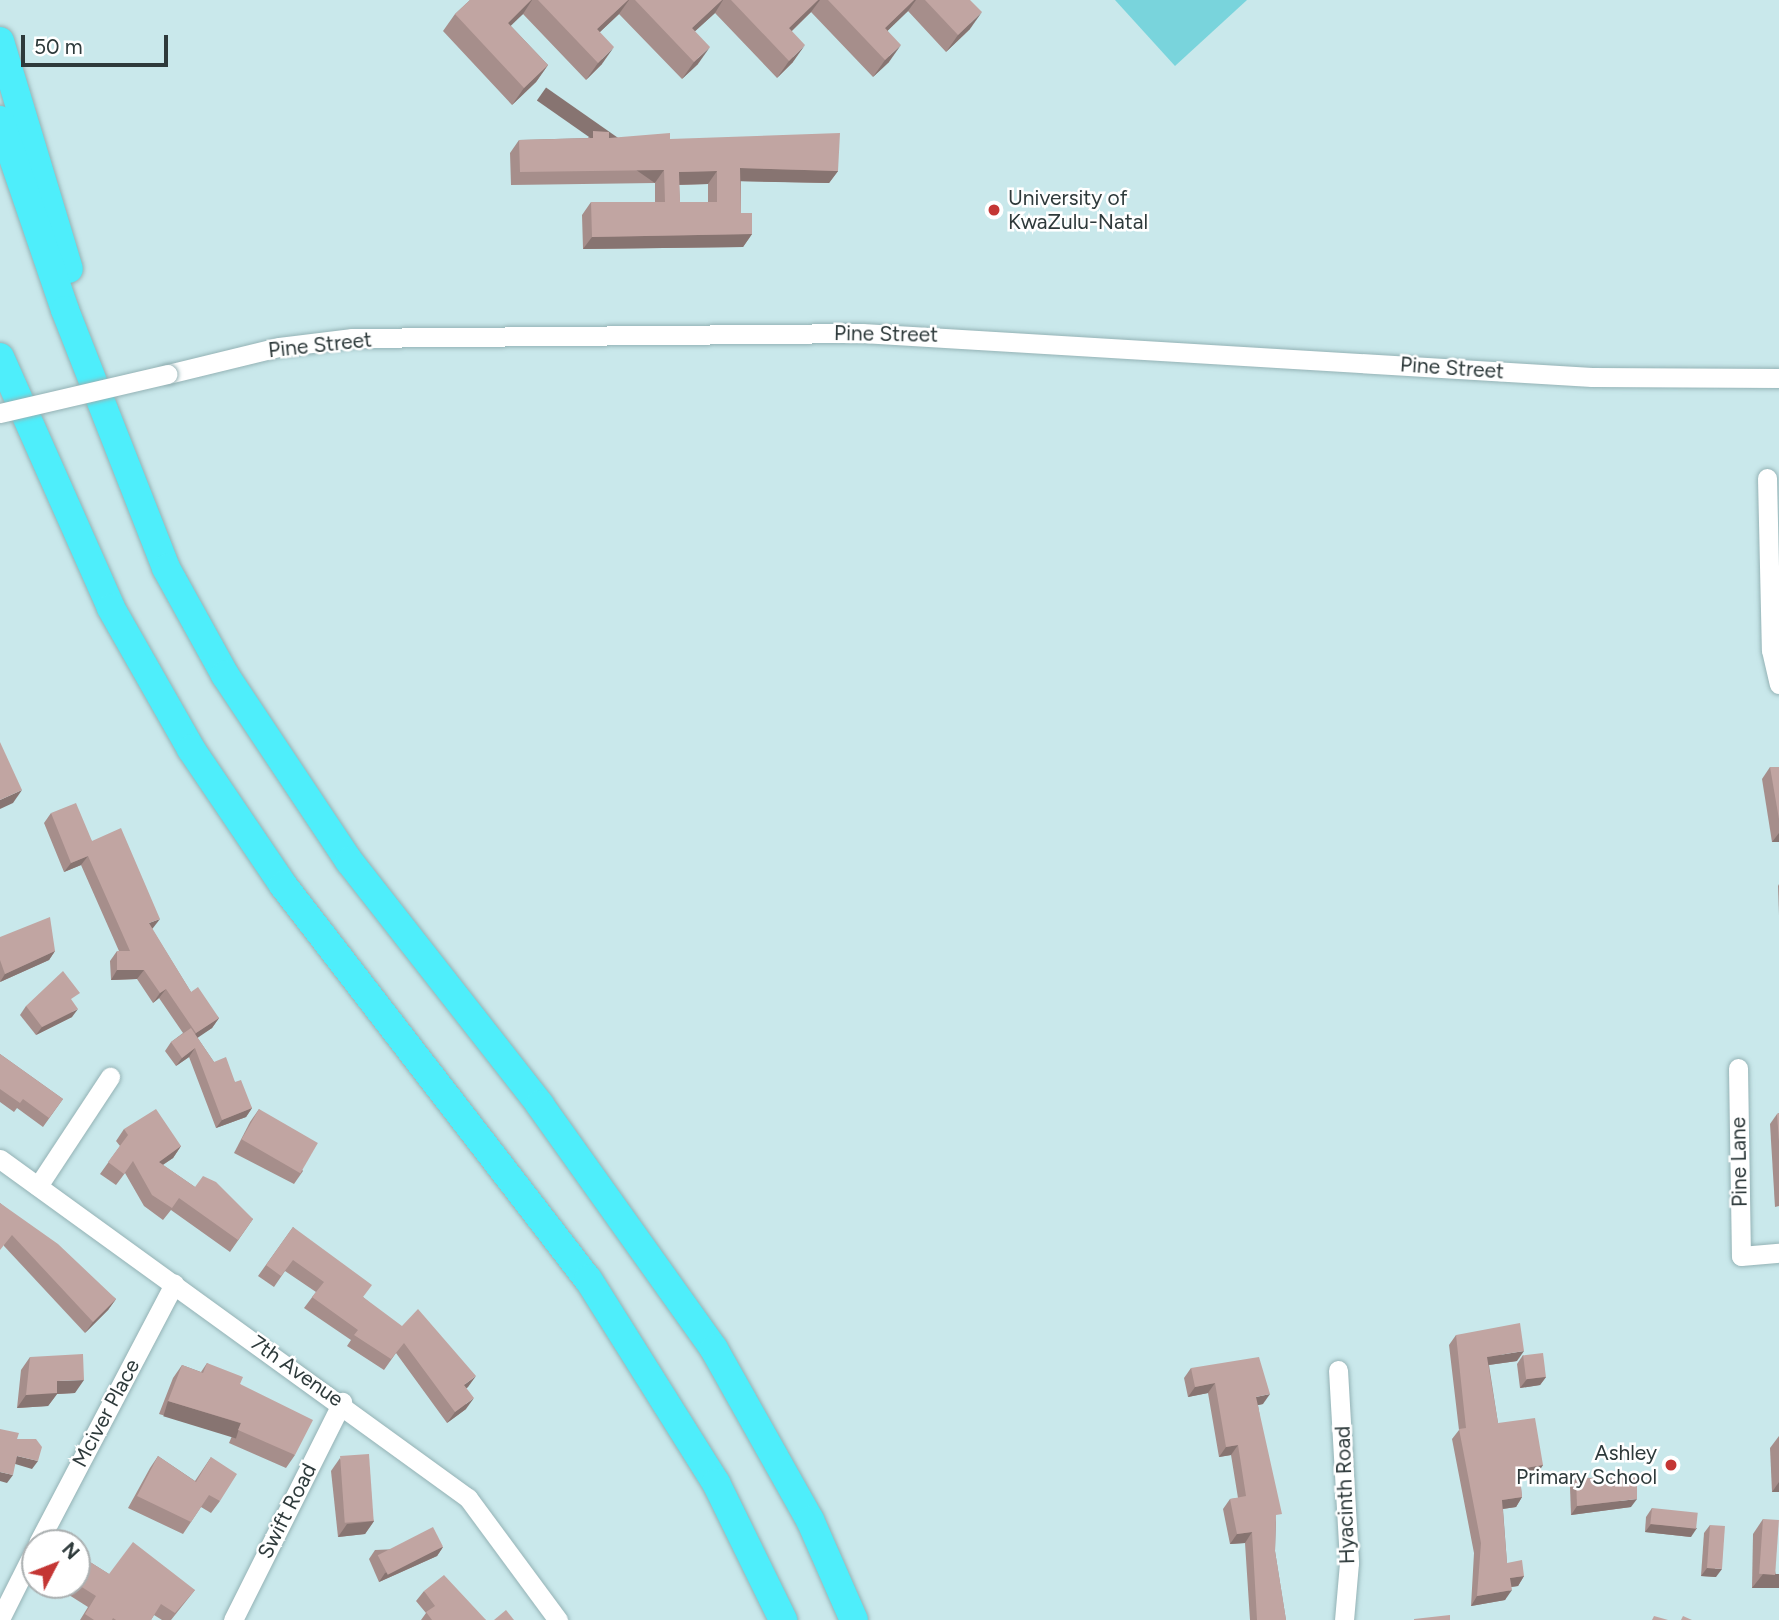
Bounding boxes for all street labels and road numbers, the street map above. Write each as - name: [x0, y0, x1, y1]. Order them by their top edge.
- street label: Pine Street: [834, 320, 938, 348]
- street label: Pine Street: [267, 327, 373, 363]
- street label: Pine Street: [1399, 352, 1505, 384]
- street label: Pine Lane: [1726, 1117, 1752, 1207]
- street label: 7th Avenue: [246, 1330, 348, 1412]
- street label: Mciver Place: [67, 1355, 145, 1471]
- street label: Hyacinth Road: [1330, 1425, 1360, 1565]
- street label: Swift Road: [252, 1459, 322, 1563]

